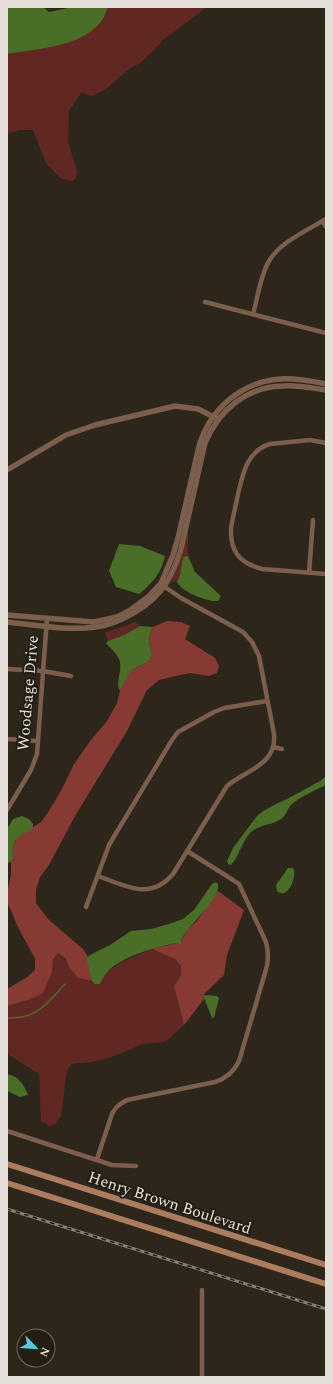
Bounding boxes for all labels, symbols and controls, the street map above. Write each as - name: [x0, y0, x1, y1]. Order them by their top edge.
- street label: Woodsage Drive: [11, 634, 45, 752]
- street label: Henry Brown Boulevard: [85, 1165, 255, 1241]
- north arrow: [16, 1328, 56, 1368]
- text: N: [35, 1344, 54, 1360]

